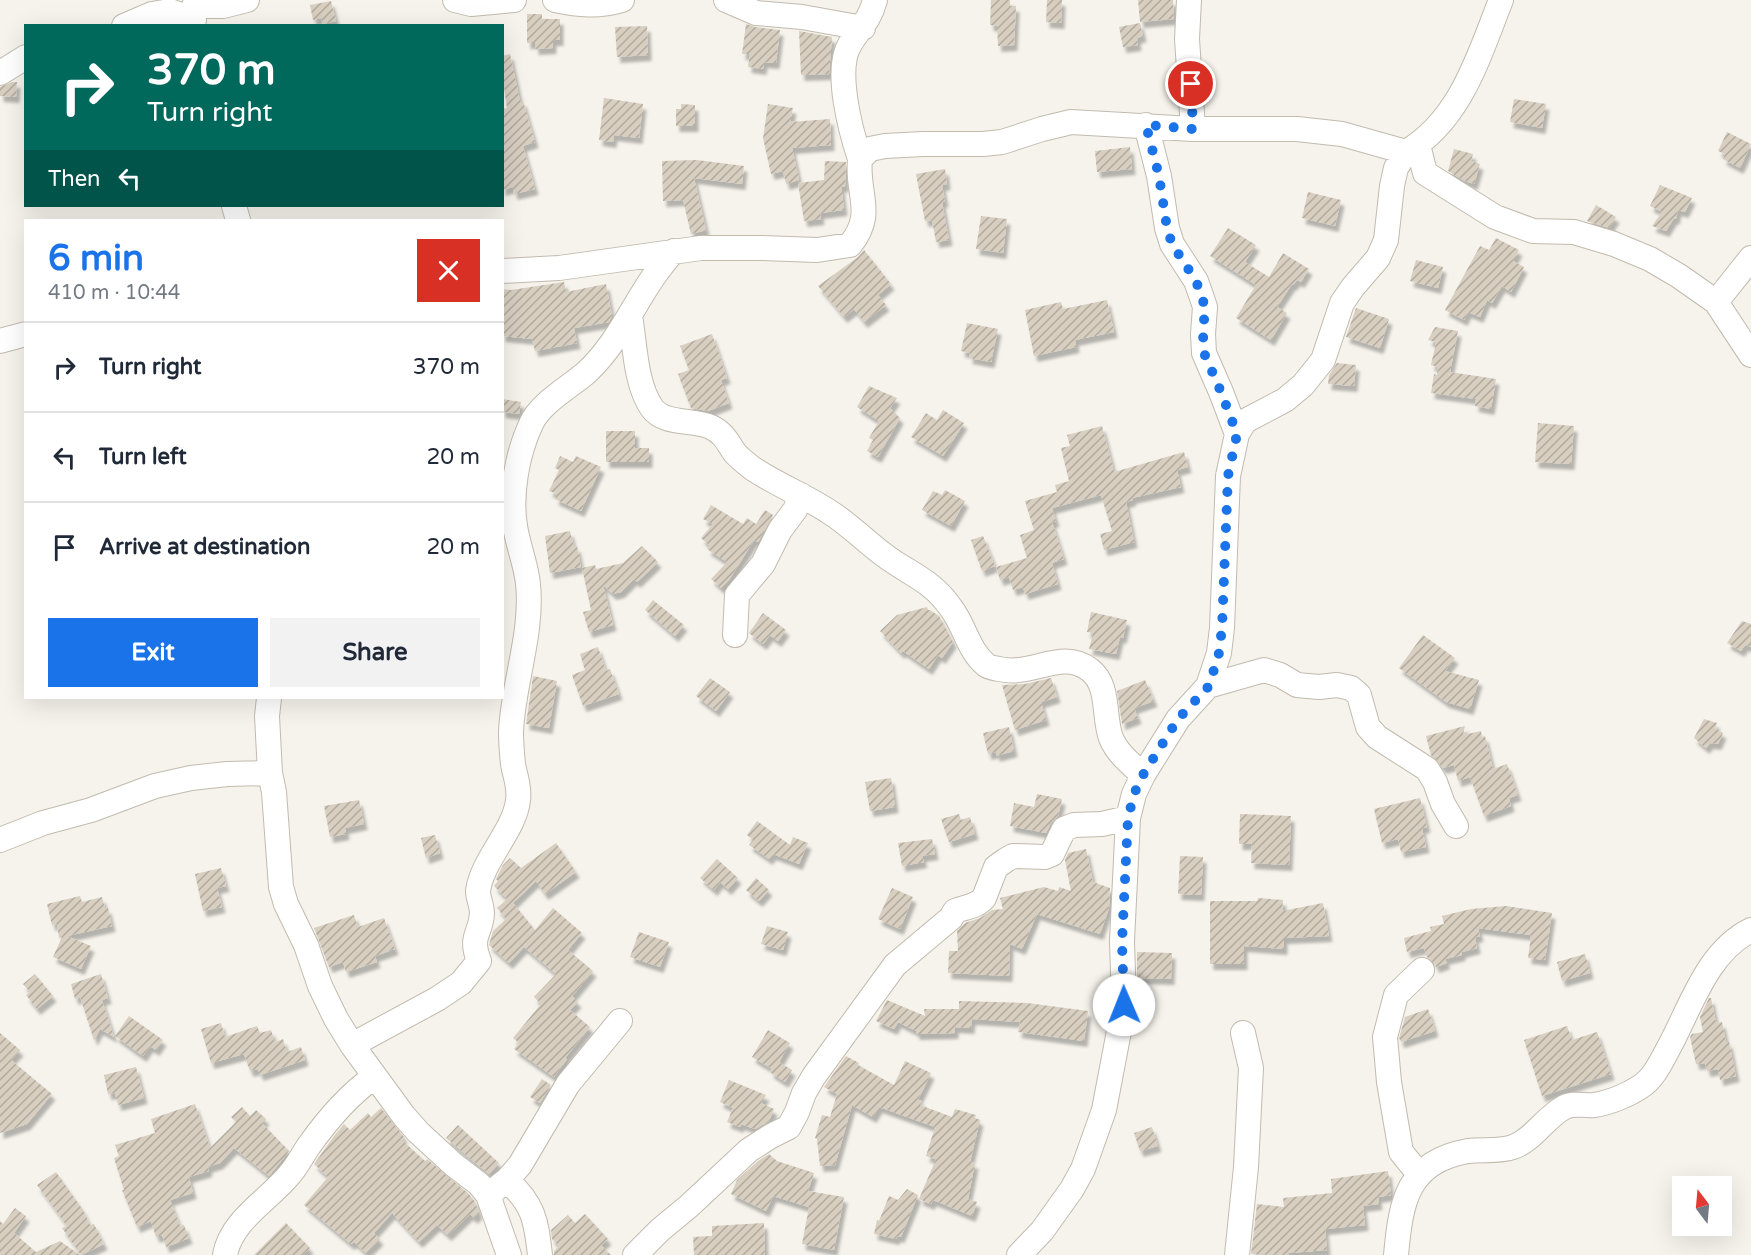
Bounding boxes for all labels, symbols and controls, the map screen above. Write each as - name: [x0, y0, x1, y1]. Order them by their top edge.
- text: 370 m: [147, 45, 276, 96]
- icon: right: [48, 48, 126, 126]
- pin: [1165, 58, 1216, 109]
- icon: arrive: [1174, 67, 1207, 100]
- text: Turn right: [147, 96, 273, 129]
- icon: left: [113, 162, 146, 195]
- text: Then: [48, 166, 101, 192]
- text: 6 min: [48, 237, 144, 280]
- button: close: [417, 239, 480, 302]
- text: 410 m · 10:44: [48, 281, 180, 305]
- icon: right: [48, 351, 81, 384]
- text: Turn right: [99, 354, 201, 380]
- text: 370 m: [413, 354, 480, 380]
- icon: left: [48, 441, 81, 474]
- text: Turn left: [99, 444, 187, 470]
- text: 20 m: [426, 444, 480, 470]
- icon: arrive: [48, 531, 81, 564]
- text: Arrive at destination: [99, 534, 310, 560]
- text: 20 m: [426, 534, 480, 560]
- button: Exit: [48, 618, 258, 687]
- button: Share: [270, 618, 480, 687]
- position arrow: [1092, 973, 1156, 1037]
- north arrow: [1672, 1176, 1732, 1236]
- map controls: [1672, 1176, 1732, 1236]

